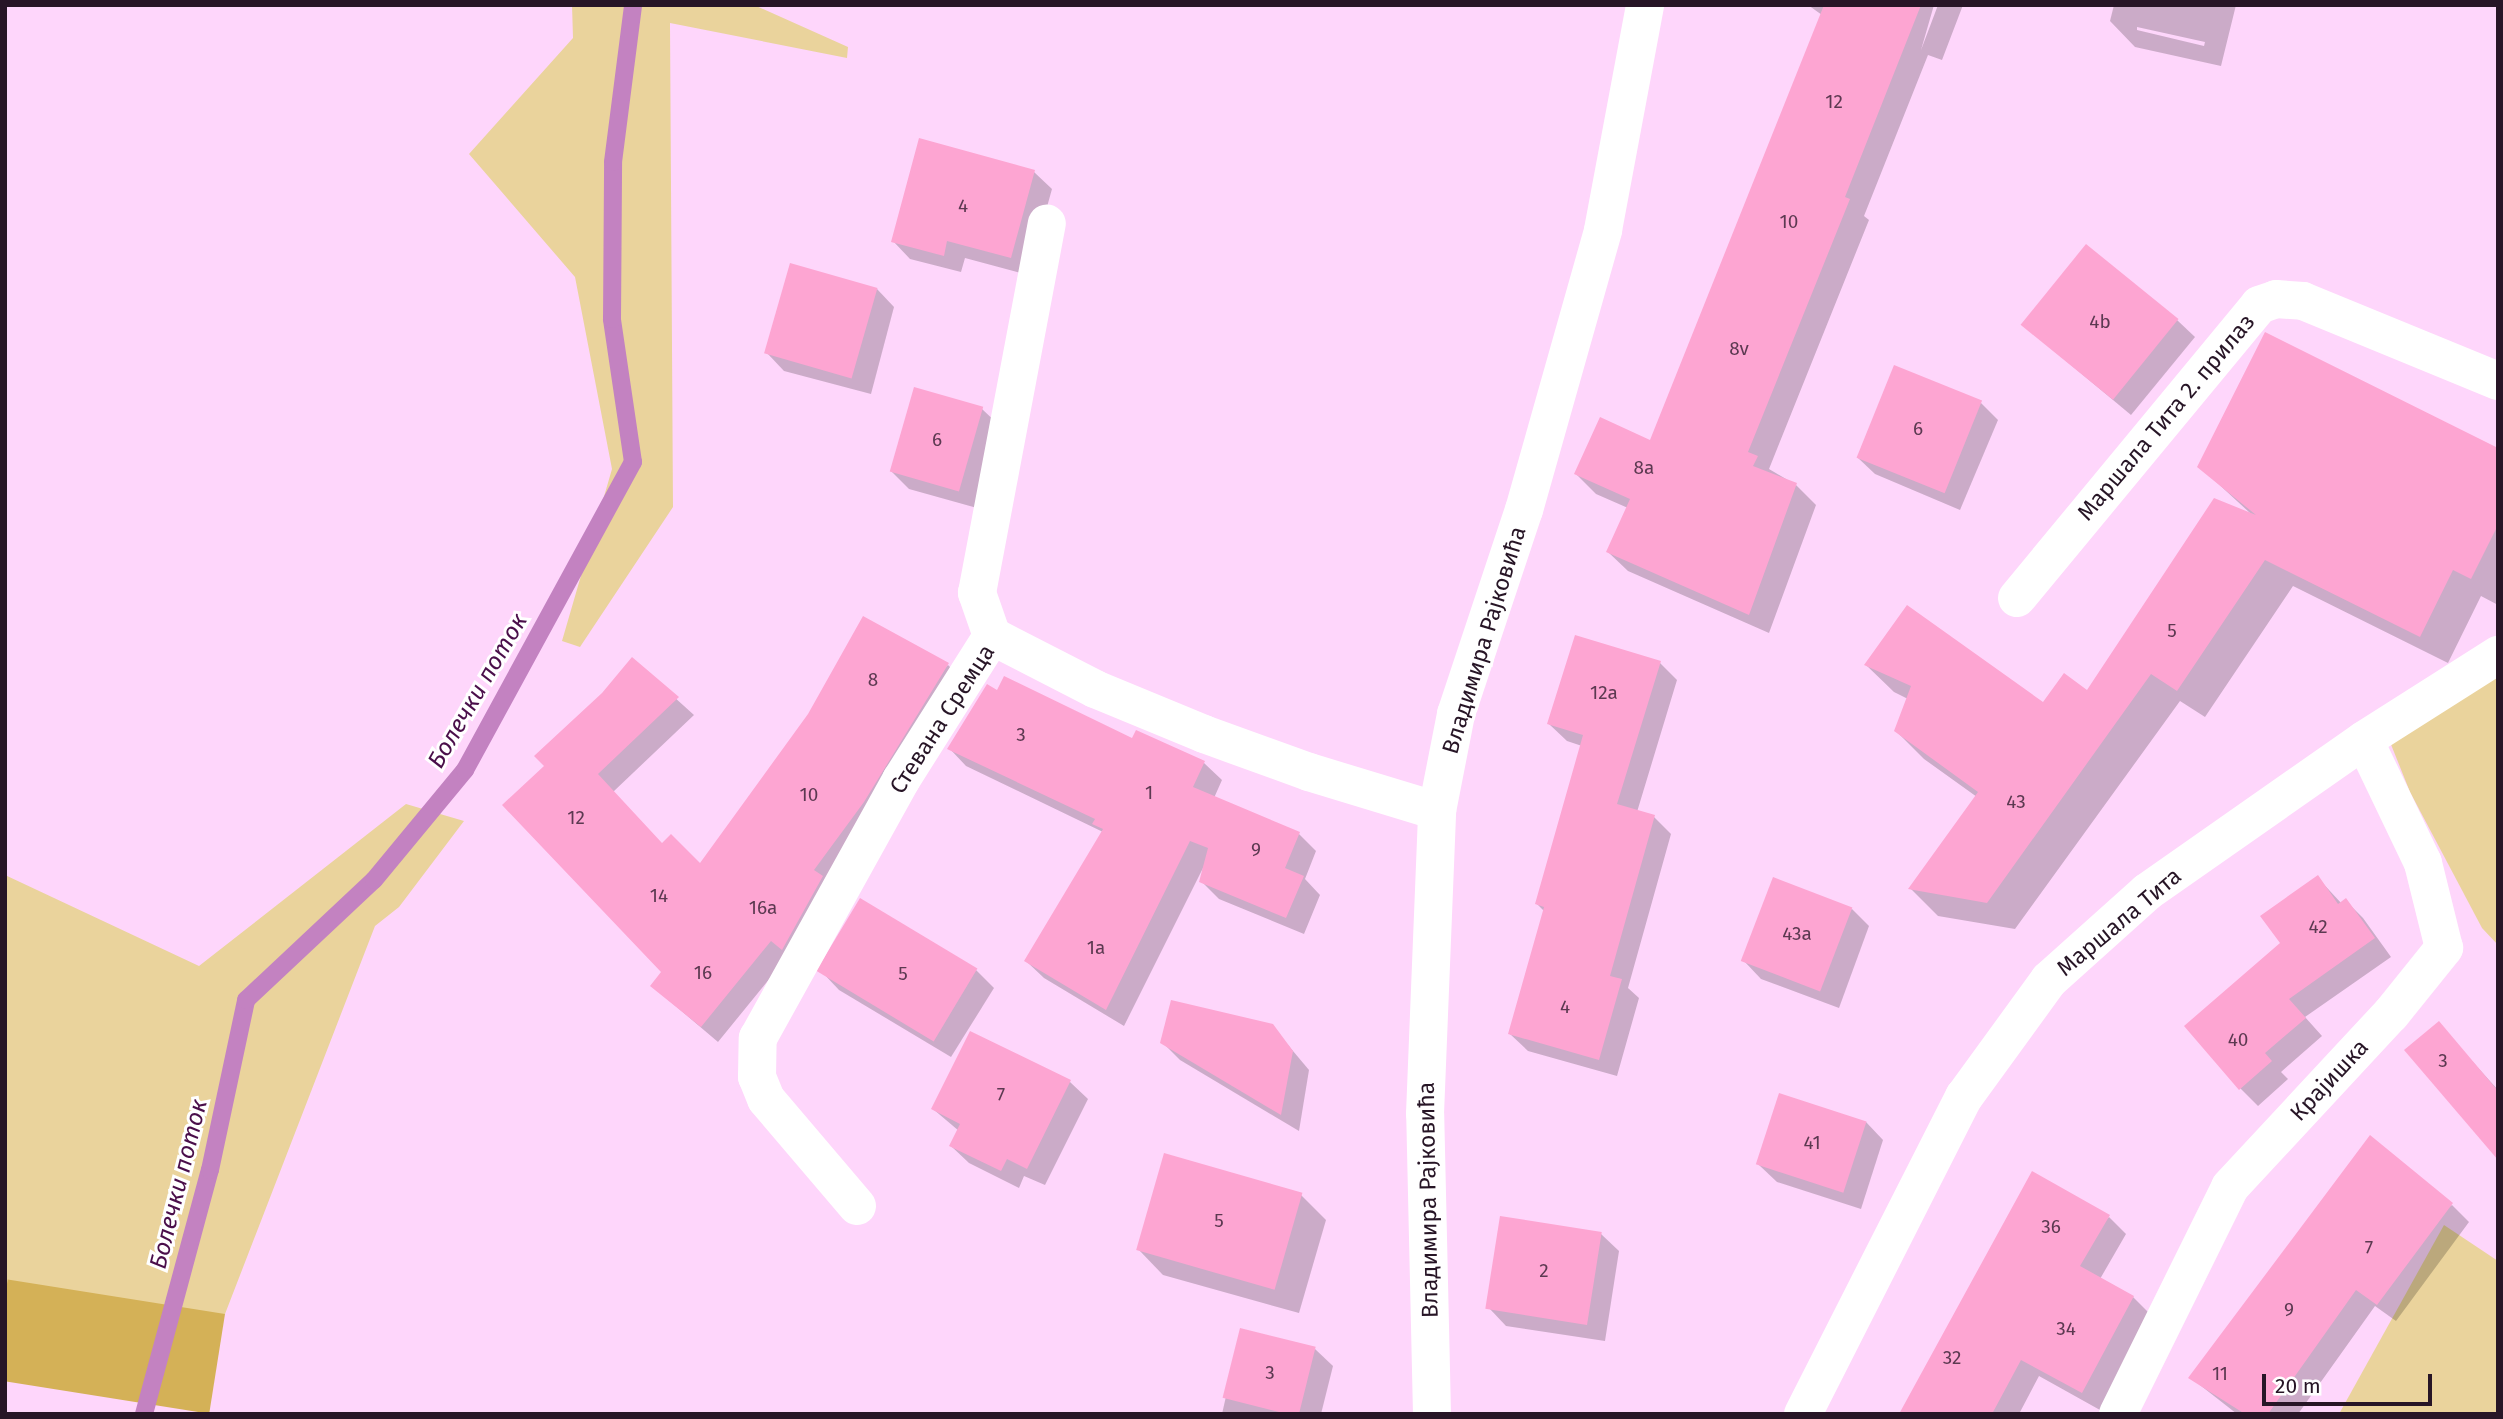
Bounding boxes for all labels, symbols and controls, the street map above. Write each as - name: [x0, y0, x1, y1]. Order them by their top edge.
- house number: 12: [1825, 91, 1843, 113]
- house number: 4: [958, 195, 968, 217]
- house number: 10: [1780, 211, 1798, 233]
- street label: Маршала Тита 2. прилаз: [2072, 308, 2260, 526]
- house number: 4b: [2089, 311, 2111, 333]
- house number: 8v: [1729, 338, 1749, 360]
- house number: 6: [1913, 418, 1923, 440]
- house number: 6: [932, 429, 942, 451]
- house number: 8a: [1634, 457, 1654, 479]
- street label: Владимира Рајковића: [1436, 523, 1532, 757]
- water label: Болечки поток: [422, 608, 534, 774]
- house number: 5: [2167, 620, 2177, 642]
- street label: Стевана Сремца: [884, 639, 1000, 799]
- house number: 8: [868, 669, 878, 691]
- house number: 12a: [1590, 682, 1618, 704]
- house number: 3: [1016, 724, 1026, 746]
- house number: 1: [1145, 782, 1153, 804]
- house number: 10: [800, 784, 818, 806]
- house number: 43: [2006, 791, 2026, 813]
- house number: 12: [567, 807, 585, 829]
- house number: 9: [1251, 839, 1261, 861]
- street label: Маршала Тита: [2051, 862, 2187, 982]
- house number: 14: [650, 885, 668, 907]
- house number: 16a: [749, 897, 777, 919]
- house number: 42: [2308, 916, 2328, 938]
- house number: 43a: [1782, 923, 1812, 945]
- house number: 1a: [1087, 937, 1105, 959]
- house number: 16: [694, 962, 712, 984]
- house number: 5: [898, 963, 908, 985]
- house number: 4: [1560, 996, 1570, 1018]
- house number: 40: [2228, 1029, 2248, 1051]
- street label: Крајишка: [2284, 1033, 2374, 1127]
- house number: 3: [2438, 1050, 2448, 1072]
- street label: Владимира Рајковића: [1412, 1082, 1444, 1318]
- house number: 7: [997, 1084, 1005, 1106]
- water label: Болечки поток: [144, 1096, 214, 1272]
- house number: 41: [1803, 1132, 1821, 1154]
- house number: 5: [1214, 1210, 1224, 1232]
- house number: 36: [2041, 1216, 2061, 1238]
- house number: 7: [2365, 1237, 2373, 1259]
- house number: 2: [1539, 1260, 1549, 1282]
- house number: 9: [2284, 1299, 2294, 1321]
- house number: 34: [2056, 1318, 2076, 1340]
- house number: 32: [1943, 1347, 1961, 1369]
- scale bar: [2265, 1360, 2435, 1404]
- house number: 3: [1265, 1362, 1275, 1384]
- house number: 11: [2212, 1363, 2228, 1385]
- text: 20 m: [2275, 1373, 2321, 1399]

